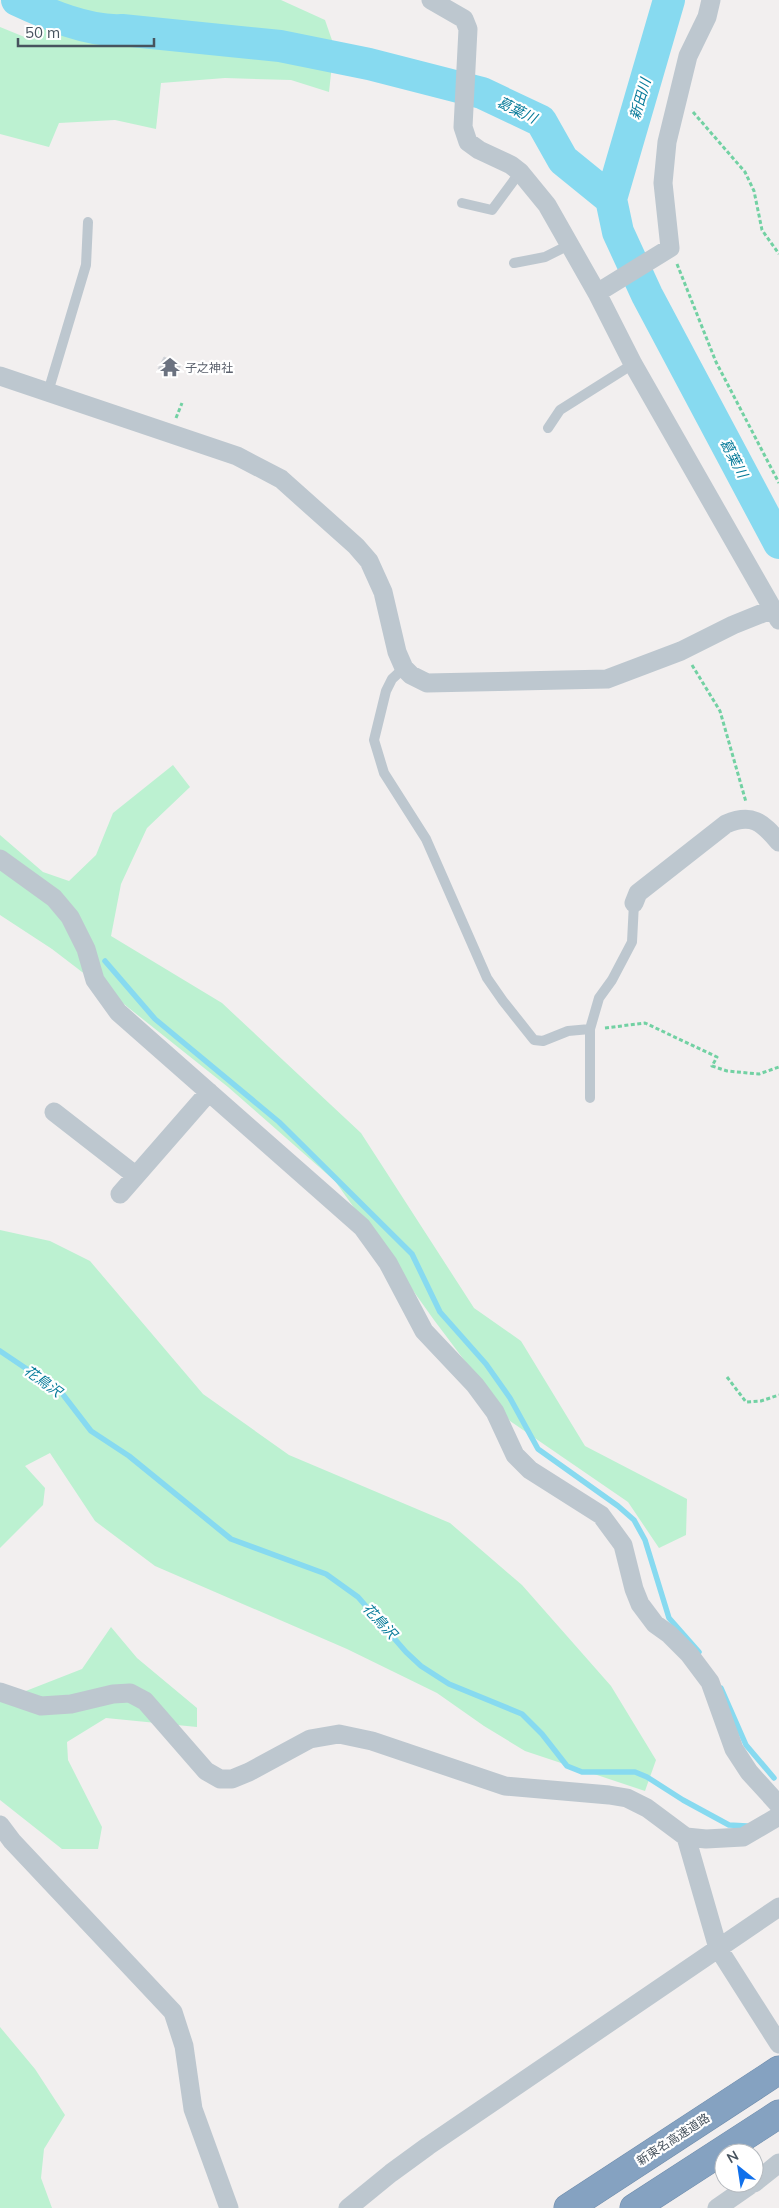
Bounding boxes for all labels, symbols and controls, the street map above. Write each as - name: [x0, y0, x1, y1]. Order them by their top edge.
- scale bar: [18, 15, 154, 47]
- text: 50 m: [25, 23, 60, 42]
- water label: 新田川: [626, 74, 655, 122]
- water label: 葛葉川: [494, 93, 542, 128]
- temple icon: 子之神社: [159, 356, 181, 378]
- place label: 子之神社: [185, 360, 233, 375]
- water label: 葛葉川: [716, 435, 753, 483]
- water label: 花鳥沢: [21, 1361, 67, 1402]
- water label: 花鳥沢: [359, 1600, 402, 1644]
- street label: 新東名高速道路: [634, 2110, 712, 2168]
- north arrow: [714, 2143, 764, 2193]
- text: N: [723, 2146, 742, 2167]

